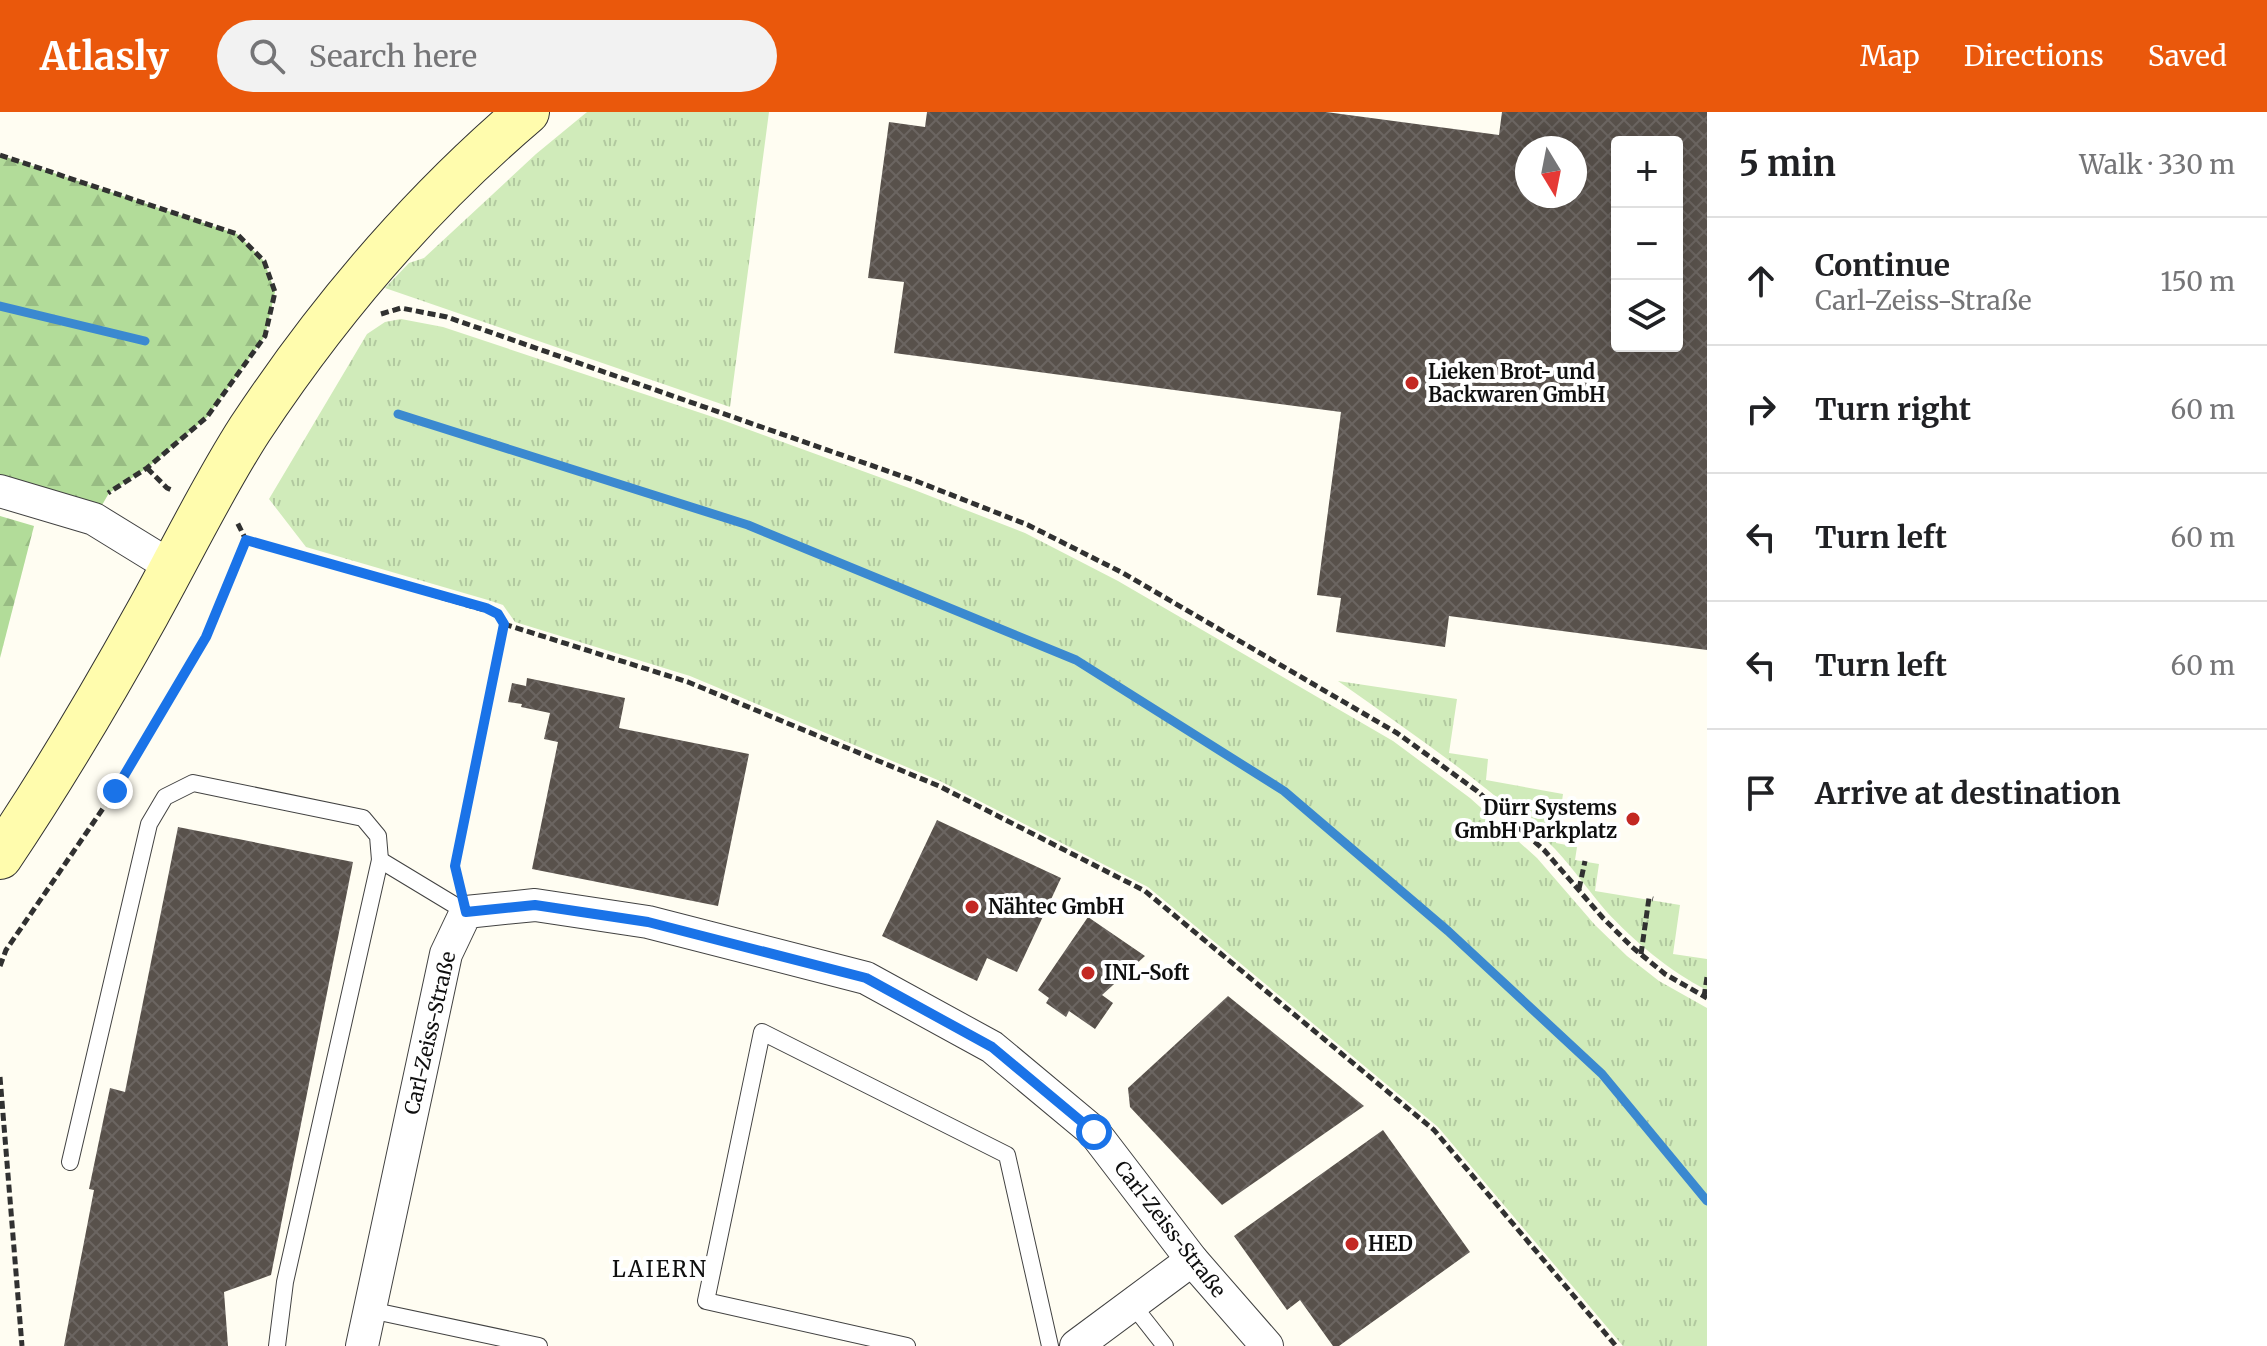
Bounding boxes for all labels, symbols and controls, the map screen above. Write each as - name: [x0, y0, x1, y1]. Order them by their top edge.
- search box: [217, 20, 777, 92]
- text: Atlasly: [40, 33, 169, 80]
- icon: search: [245, 34, 289, 78]
- text: Search here: [309, 37, 477, 75]
- text: Map: [1860, 38, 1920, 74]
- text: Directions: [1964, 38, 2104, 74]
- text: Saved: [2148, 38, 2227, 74]
- north arrow: [1515, 136, 1587, 208]
- map controls: [1611, 136, 1683, 352]
- button: +: [1611, 136, 1683, 208]
- text: 5 min: [1739, 143, 1836, 185]
- text: Walk · 330 m: [2079, 148, 2235, 181]
- button: −: [1611, 208, 1683, 280]
- text: Continue: [1815, 246, 1950, 284]
- icon: ahead: [1739, 259, 1783, 303]
- text: 150 m: [2161, 265, 2235, 298]
- button: layers: [1611, 280, 1683, 352]
- text: Carl-Zeiss-Straße: [1815, 284, 2032, 317]
- place label: Lieken Brot- und Backwaren GmbH: [1428, 359, 1606, 407]
- marker: Lieken Brot- und Backwaren GmbH: [1403, 374, 1421, 392]
- icon: right: [1739, 387, 1783, 431]
- text: Turn right: [1815, 390, 1971, 428]
- text: 60 m: [2171, 393, 2235, 426]
- icon: left: [1739, 515, 1783, 559]
- text: Turn left: [1815, 518, 1947, 556]
- text: 60 m: [2171, 521, 2235, 554]
- icon: left: [1739, 643, 1783, 687]
- text: Turn left: [1815, 646, 1947, 684]
- text: 60 m: [2171, 649, 2235, 682]
- icon: arrive: [1739, 771, 1783, 815]
- route end: [97, 773, 133, 809]
- text: Arrive at destination: [1815, 774, 2121, 812]
- place label: Dürr Systems GmbH Parkplatz: [1455, 795, 1617, 843]
- marker: Dürr Systems GmbH Parkplatz: [1624, 810, 1642, 828]
- place label: Nähtec GmbH: [988, 894, 1124, 919]
- marker: Nähtec GmbH: [963, 898, 981, 916]
- street label: Carl-Zeiss-Straße: [399, 949, 460, 1117]
- place label: INL-Soft: [1104, 960, 1190, 985]
- marker: INL-Soft: [1079, 964, 1097, 982]
- route start: [1076, 1114, 1112, 1150]
- street label: Carl-Zeiss-Straße: [1109, 1155, 1232, 1302]
- place label: HED: [1368, 1231, 1413, 1256]
- marker: HED: [1343, 1235, 1361, 1253]
- district label: LAIERN: [612, 1255, 708, 1283]

